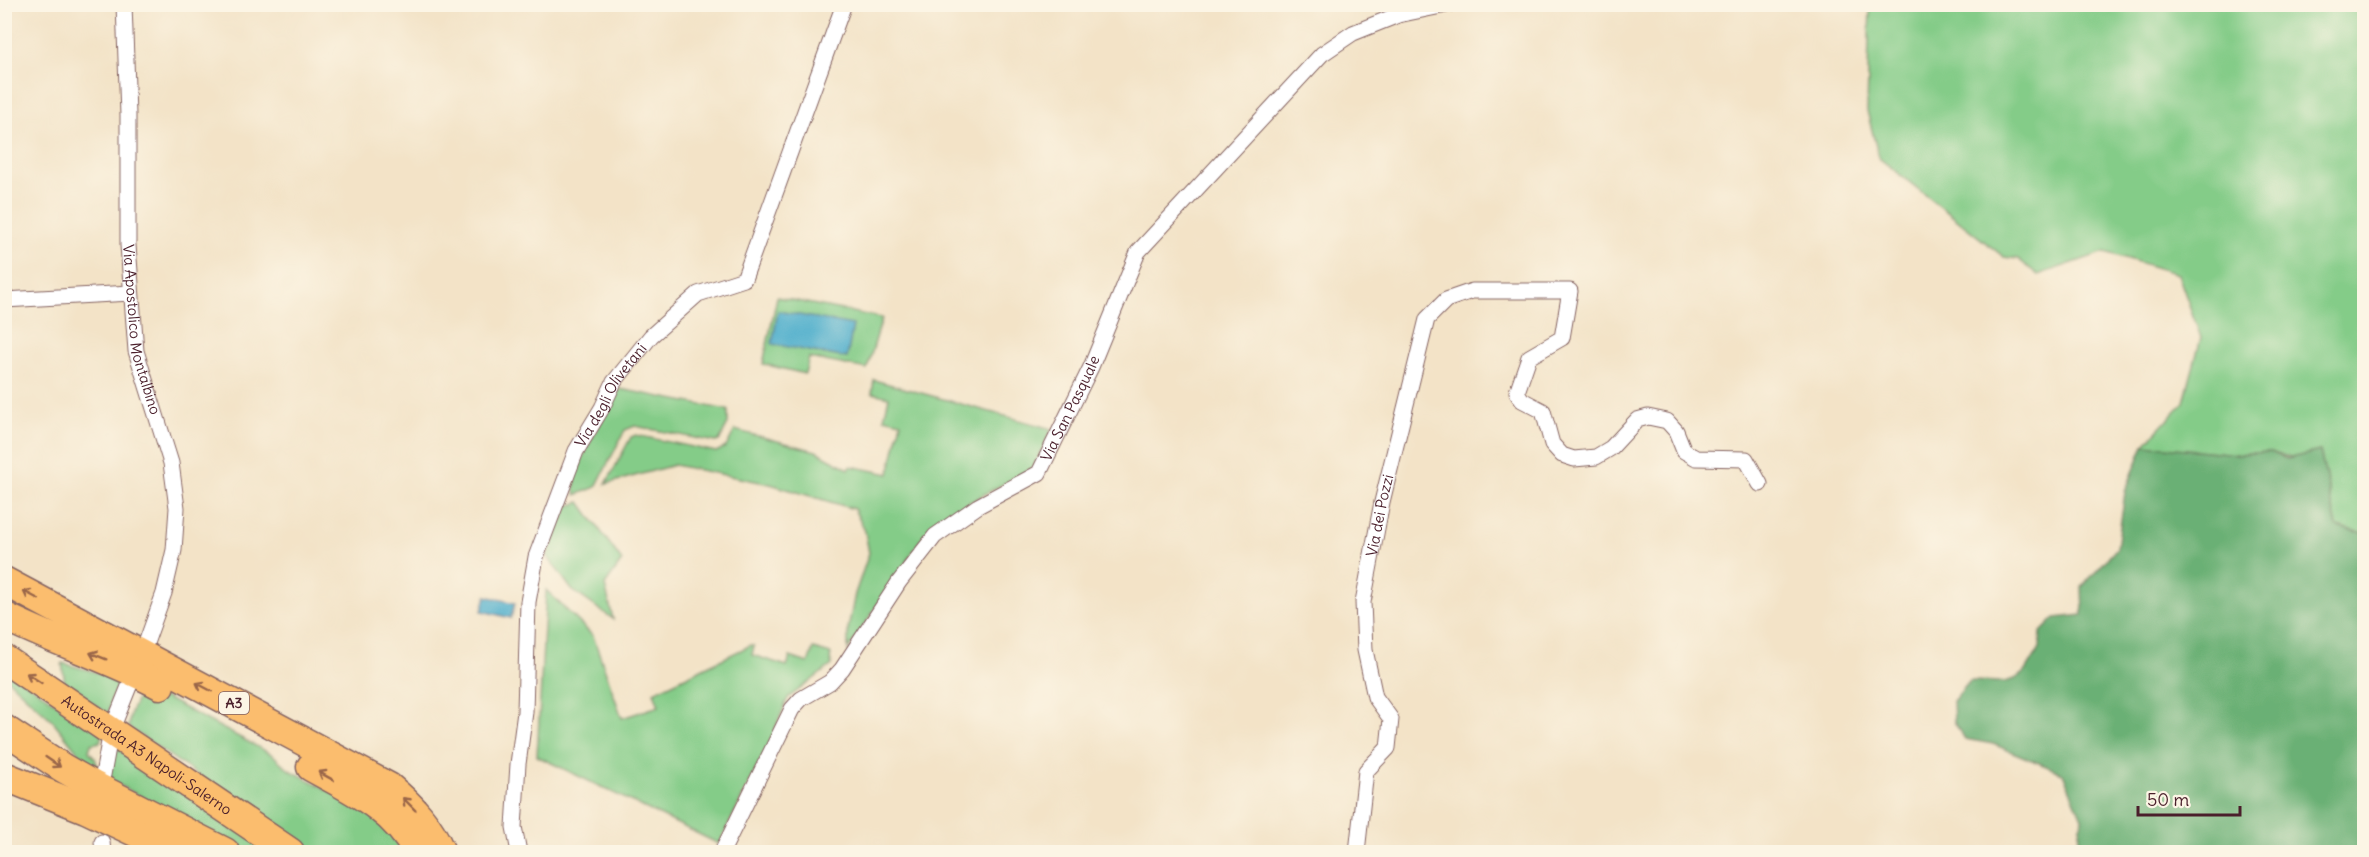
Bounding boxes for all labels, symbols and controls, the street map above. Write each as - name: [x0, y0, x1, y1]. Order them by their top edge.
- street label: Via Apostolico Montalbino: [119, 244, 165, 417]
- street label: Via degli Olivetani: [570, 339, 650, 451]
- street label: Via San Pasquale: [1036, 353, 1104, 464]
- street label: Via dei Pozzi: [1362, 472, 1397, 558]
- one-way arrow: [23, 589, 41, 600]
- one-way arrow: [89, 650, 108, 661]
- one-way arrow: [25, 671, 42, 684]
- one-way arrow: [195, 681, 213, 692]
- street label: Autostrada A3 Napoli-Salerno: [58, 691, 236, 819]
- road number: A3: [219, 692, 249, 714]
- one-way arrow: [44, 756, 61, 768]
- one-way arrow: [318, 770, 335, 782]
- scale bar: [2138, 779, 2240, 817]
- text: 50 m: [2147, 788, 2189, 811]
- one-way arrow: [401, 797, 416, 812]

